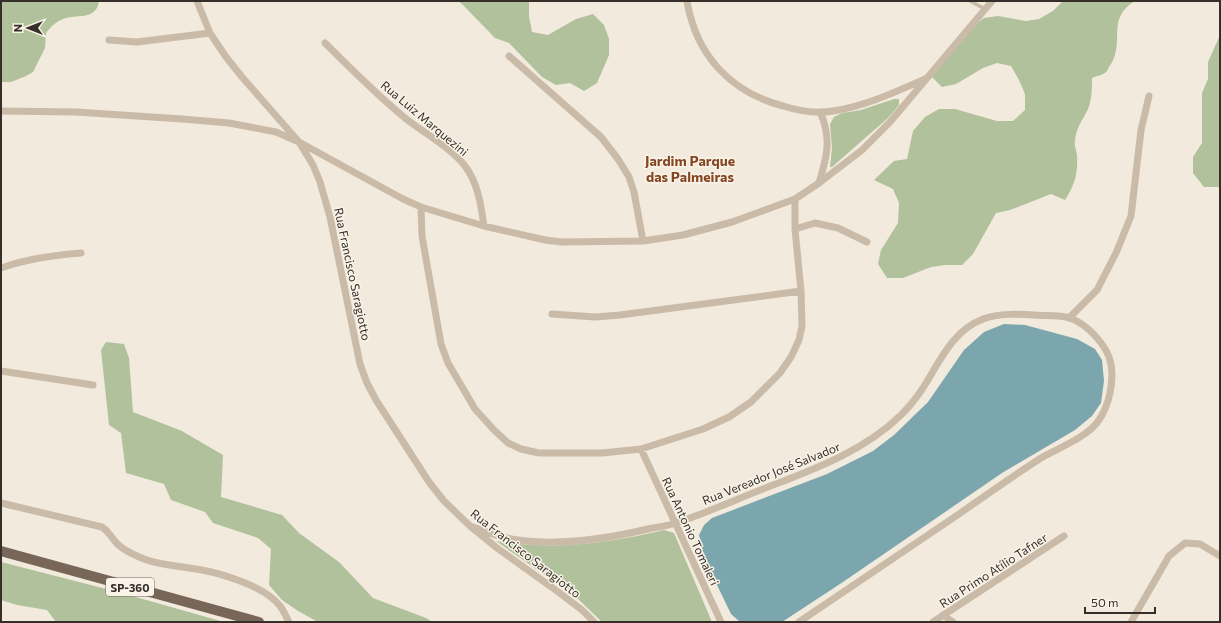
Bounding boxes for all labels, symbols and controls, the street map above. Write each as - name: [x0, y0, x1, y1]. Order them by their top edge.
- north arrow: [8, 8, 48, 48]
- text: N: [11, 24, 24, 32]
- street label: Rua Luiz Marquezini: [379, 77, 471, 159]
- district label: Jardim Parque das Palmeiras: [645, 152, 735, 185]
- street label: Rua Francisco Saragiotto: [332, 206, 374, 342]
- street label: Rua Vereador José Salvador: [700, 439, 843, 508]
- street label: Rua Antonio Tomaleri: [660, 475, 722, 587]
- street label: Rua Francisco Saragiotto: [468, 506, 584, 600]
- street label: Rua Primo Atílio Tafner: [936, 530, 1050, 610]
- road number: SP-360: [106, 578, 154, 596]
- scale bar: [1085, 589, 1155, 615]
- text: 50 m: [1091, 595, 1119, 609]

